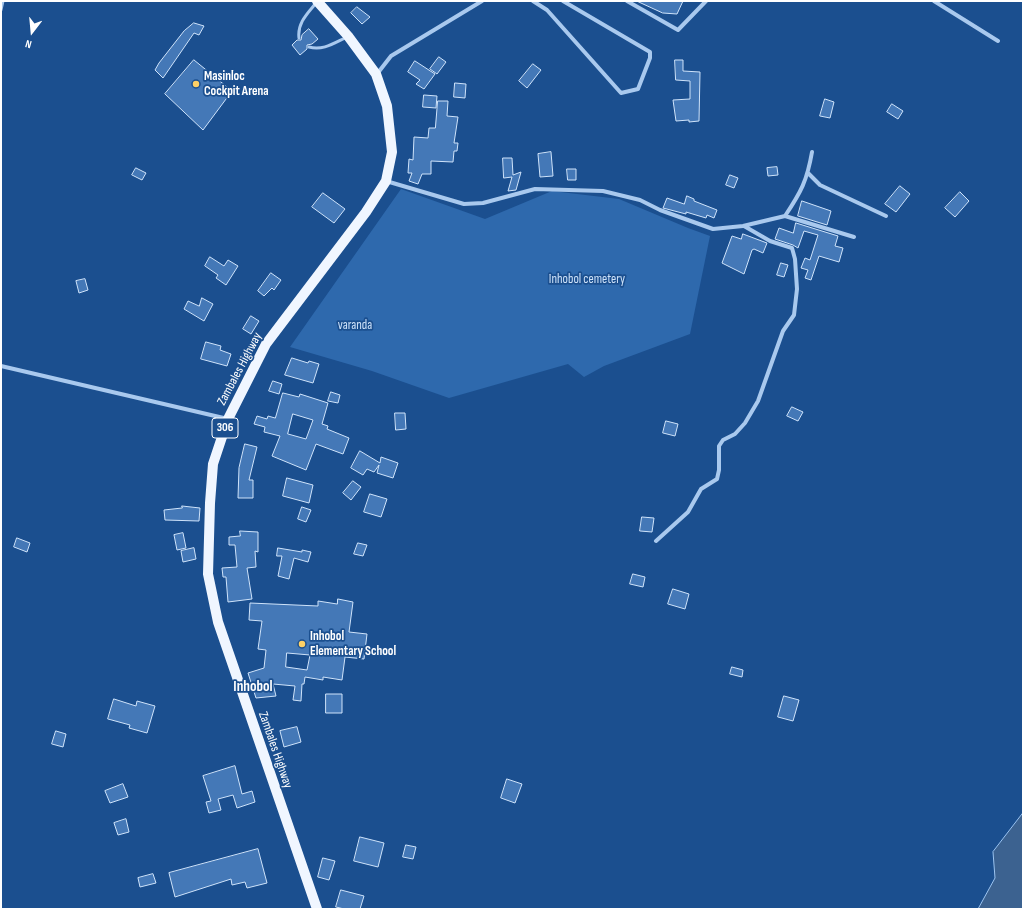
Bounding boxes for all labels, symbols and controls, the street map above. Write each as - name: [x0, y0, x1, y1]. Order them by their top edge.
- north arrow: [12, 12, 52, 52]
- text: N: [24, 37, 33, 51]
- place label: Masinloc Cockpit Arena: [204, 69, 269, 100]
- marker: Masinloc Cockpit Arena: [191, 79, 201, 89]
- park label: Inhobol cemetery: [549, 272, 625, 288]
- park label: varanda: [338, 318, 372, 334]
- street label: Zambales Highway: [214, 330, 266, 408]
- road number: 306: [212, 418, 238, 438]
- place label: Inhobol Elementary School: [310, 629, 396, 660]
- marker: Inhobol Elementary School: [297, 639, 307, 649]
- district label: Inhobol: [233, 678, 273, 696]
- street label: Zambales Highway: [255, 710, 295, 790]

